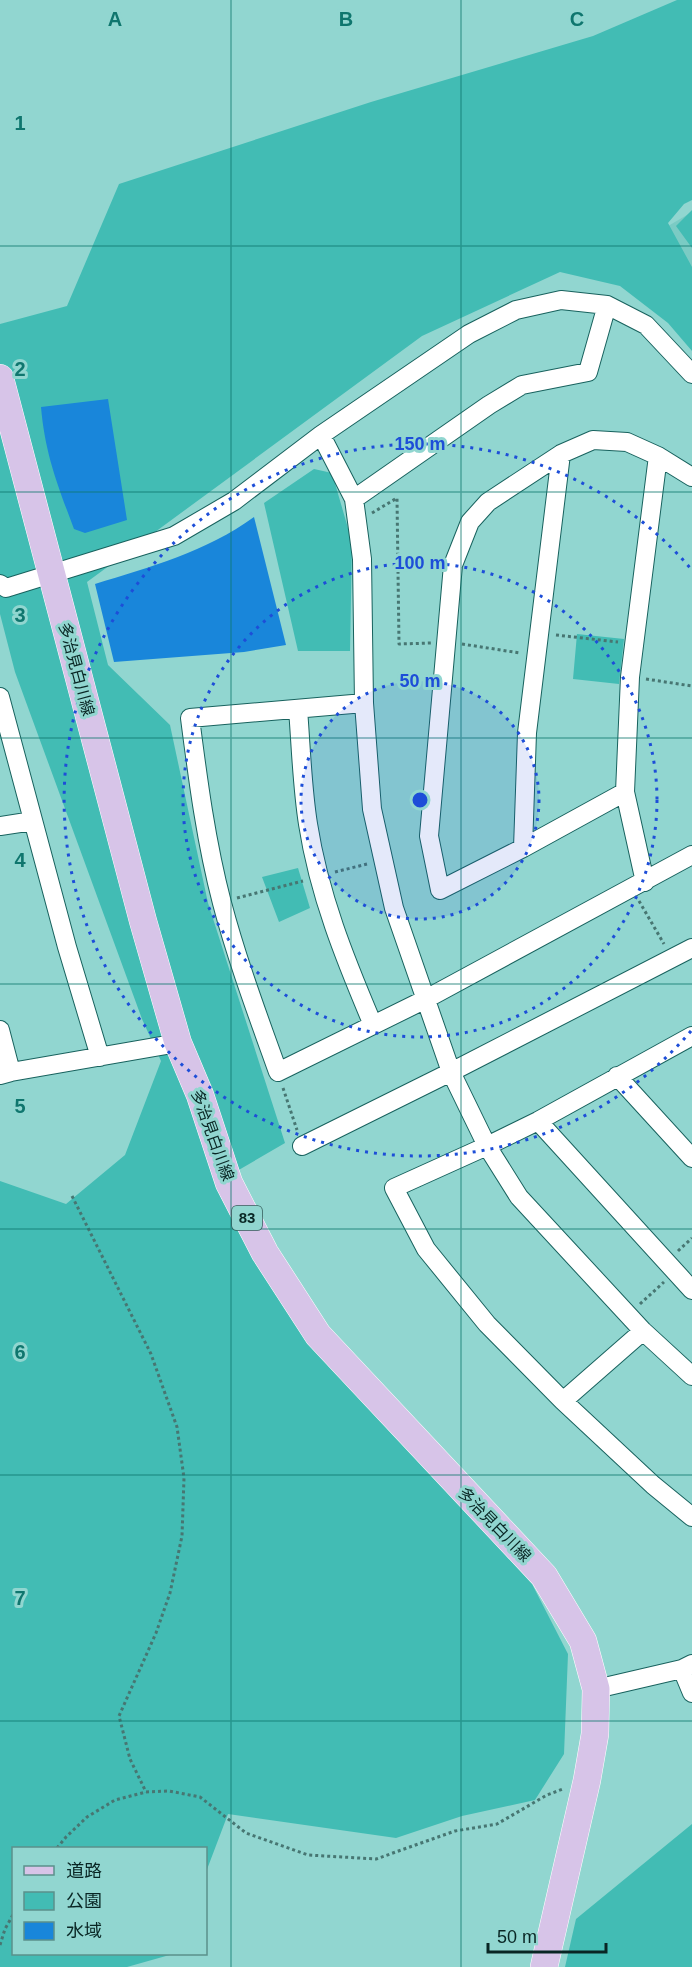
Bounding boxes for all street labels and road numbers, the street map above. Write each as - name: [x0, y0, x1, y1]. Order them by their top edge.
- street label: 多治見白川線: [56, 621, 97, 718]
- street label: 多治見白川線: [188, 1087, 237, 1183]
- road number: 83: [232, 1206, 262, 1230]
- street label: 多治見白川線: [455, 1484, 534, 1565]

